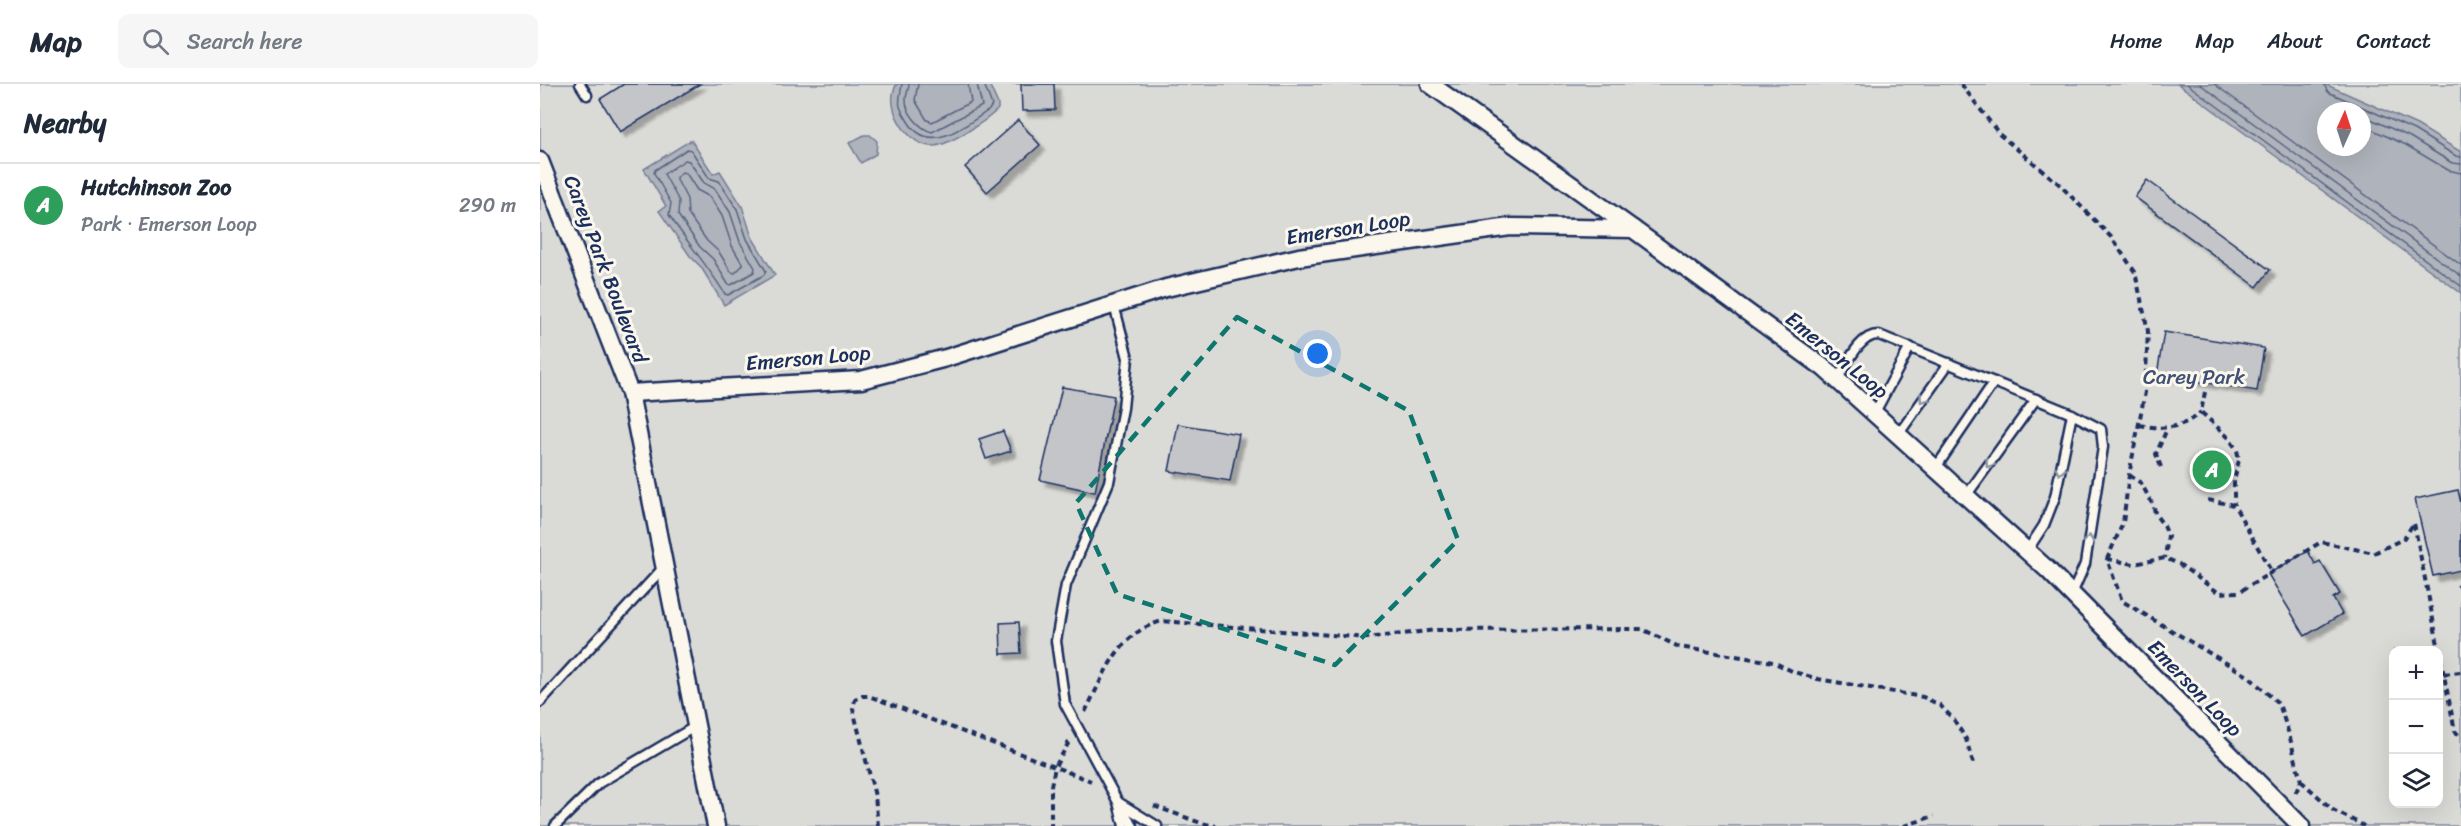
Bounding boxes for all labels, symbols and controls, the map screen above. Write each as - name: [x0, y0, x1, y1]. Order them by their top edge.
- search box: [118, 14, 538, 68]
- text: Map: [30, 17, 82, 66]
- text: Search here: [187, 22, 303, 61]
- text: Home: [2110, 22, 2162, 60]
- text: Map: [2195, 22, 2234, 60]
- text: About: [2267, 22, 2324, 60]
- text: Contact: [2357, 22, 2431, 60]
- icon: search: [139, 25, 172, 58]
- text: Nearby: [24, 100, 106, 146]
- north arrow: [2317, 102, 2371, 156]
- text: Hutchinson Zoo: [81, 168, 231, 207]
- street label: Carey Park Boulevard: [553, 169, 660, 370]
- text: A: [37, 188, 50, 223]
- text: 290 m: [459, 188, 516, 223]
- street label: Emerson Loop: [1283, 199, 1413, 257]
- text: Park · Emerson Loop: [81, 207, 257, 242]
- street label: Emerson Loop: [1776, 301, 1898, 409]
- street label: Emerson Loop: [744, 334, 872, 382]
- your location: [1303, 339, 1332, 368]
- park label: Carey Park: [2143, 358, 2246, 396]
- one-way arrow: [1919, 393, 1930, 404]
- pin: A: [2192, 448, 2232, 492]
- one-way arrow: [1986, 457, 1997, 468]
- one-way arrow: [2054, 466, 2067, 476]
- one-way arrow: [2082, 534, 2094, 544]
- street label: Emerson Loop: [2138, 630, 2252, 746]
- map controls: [2389, 646, 2443, 808]
- button: +: [2389, 646, 2443, 700]
- button: −: [2389, 700, 2443, 754]
- button: layers: [2389, 754, 2443, 808]

